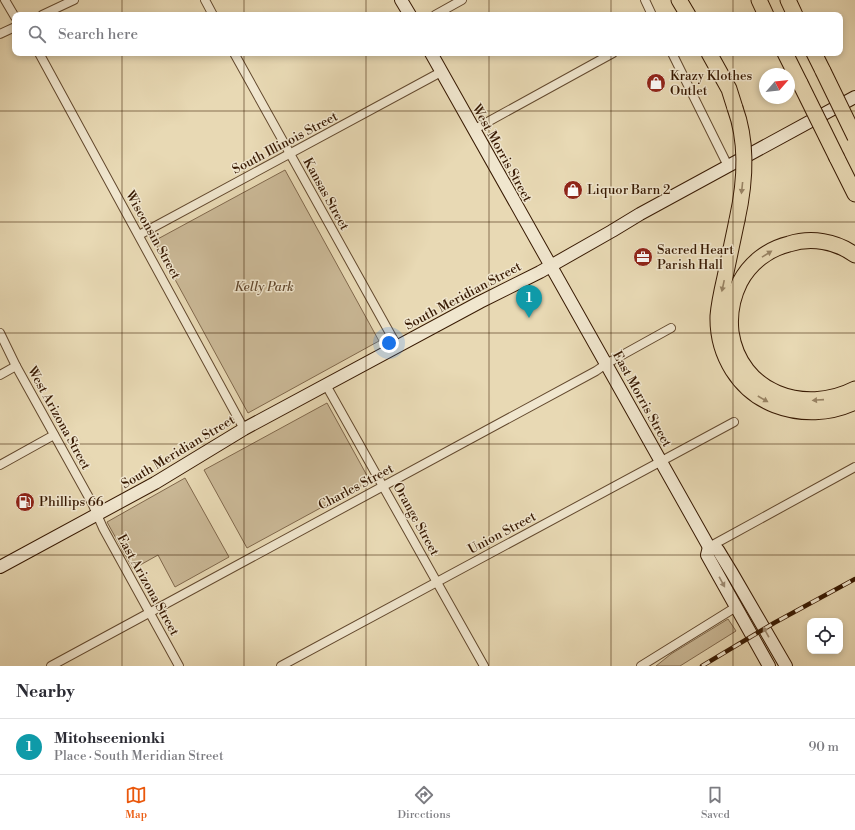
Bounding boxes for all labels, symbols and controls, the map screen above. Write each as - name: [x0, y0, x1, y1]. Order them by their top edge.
- search box: [12, 12, 843, 56]
- icon: search: [26, 23, 48, 45]
- text: Search here: [58, 25, 138, 44]
- place label: Krazy Klothes Outlet: [670, 68, 752, 99]
- north arrow: [759, 68, 795, 104]
- shop icon: Krazy Klothes Outlet: [645, 72, 667, 94]
- street label: West Morris Street: [468, 101, 536, 205]
- street label: South Illinois Street: [229, 108, 341, 178]
- street label: Kansas Street: [300, 155, 353, 233]
- shop icon: Liquor Barn 2: [562, 179, 584, 201]
- place label: Liquor Barn 2: [587, 182, 670, 198]
- one-way arrow: [739, 182, 746, 194]
- street label: Wisconsin Street: [122, 187, 184, 282]
- place label: Sacred Heart Parish Hall: [657, 242, 734, 273]
- office icon: Sacred Heart Parish Hall: [632, 246, 654, 268]
- one-way arrow: [761, 250, 773, 257]
- street label: South Meridian Street: [402, 258, 524, 333]
- park label: Kelly Park: [234, 279, 294, 295]
- one-way arrow: [720, 279, 726, 292]
- pin: 1: [516, 285, 542, 318]
- your location: [379, 333, 399, 353]
- street label: East Morris Street: [609, 348, 675, 450]
- street label: West Arizona Street: [24, 363, 94, 473]
- one-way arrow: [758, 395, 768, 403]
- one-way arrow: [812, 396, 824, 403]
- street label: South Meridian Street: [118, 412, 238, 492]
- street label: Charles Street: [316, 460, 397, 513]
- street label: Orange Street: [389, 480, 443, 559]
- fuel station icon: Phillips 66: [14, 491, 36, 513]
- place label: Phillips 66: [39, 494, 104, 510]
- street label: Union Street: [465, 508, 539, 558]
- street label: East Arizona Street: [113, 531, 183, 639]
- one-way arrow: [718, 576, 725, 587]
- map controls: [807, 618, 843, 654]
- button: locate: [807, 618, 843, 654]
- one-way arrow: [762, 627, 769, 638]
- text: Nearby: [16, 681, 75, 703]
- text: Mitohseenionki: [54, 729, 165, 748]
- text: 1: [26, 739, 32, 755]
- text: 90 m: [808, 739, 839, 755]
- text: Place · South Meridian Street: [54, 748, 224, 764]
- tab: Map: [125, 784, 147, 822]
- tab: Directions: [398, 784, 451, 822]
- tab: Saved: [701, 784, 730, 822]

